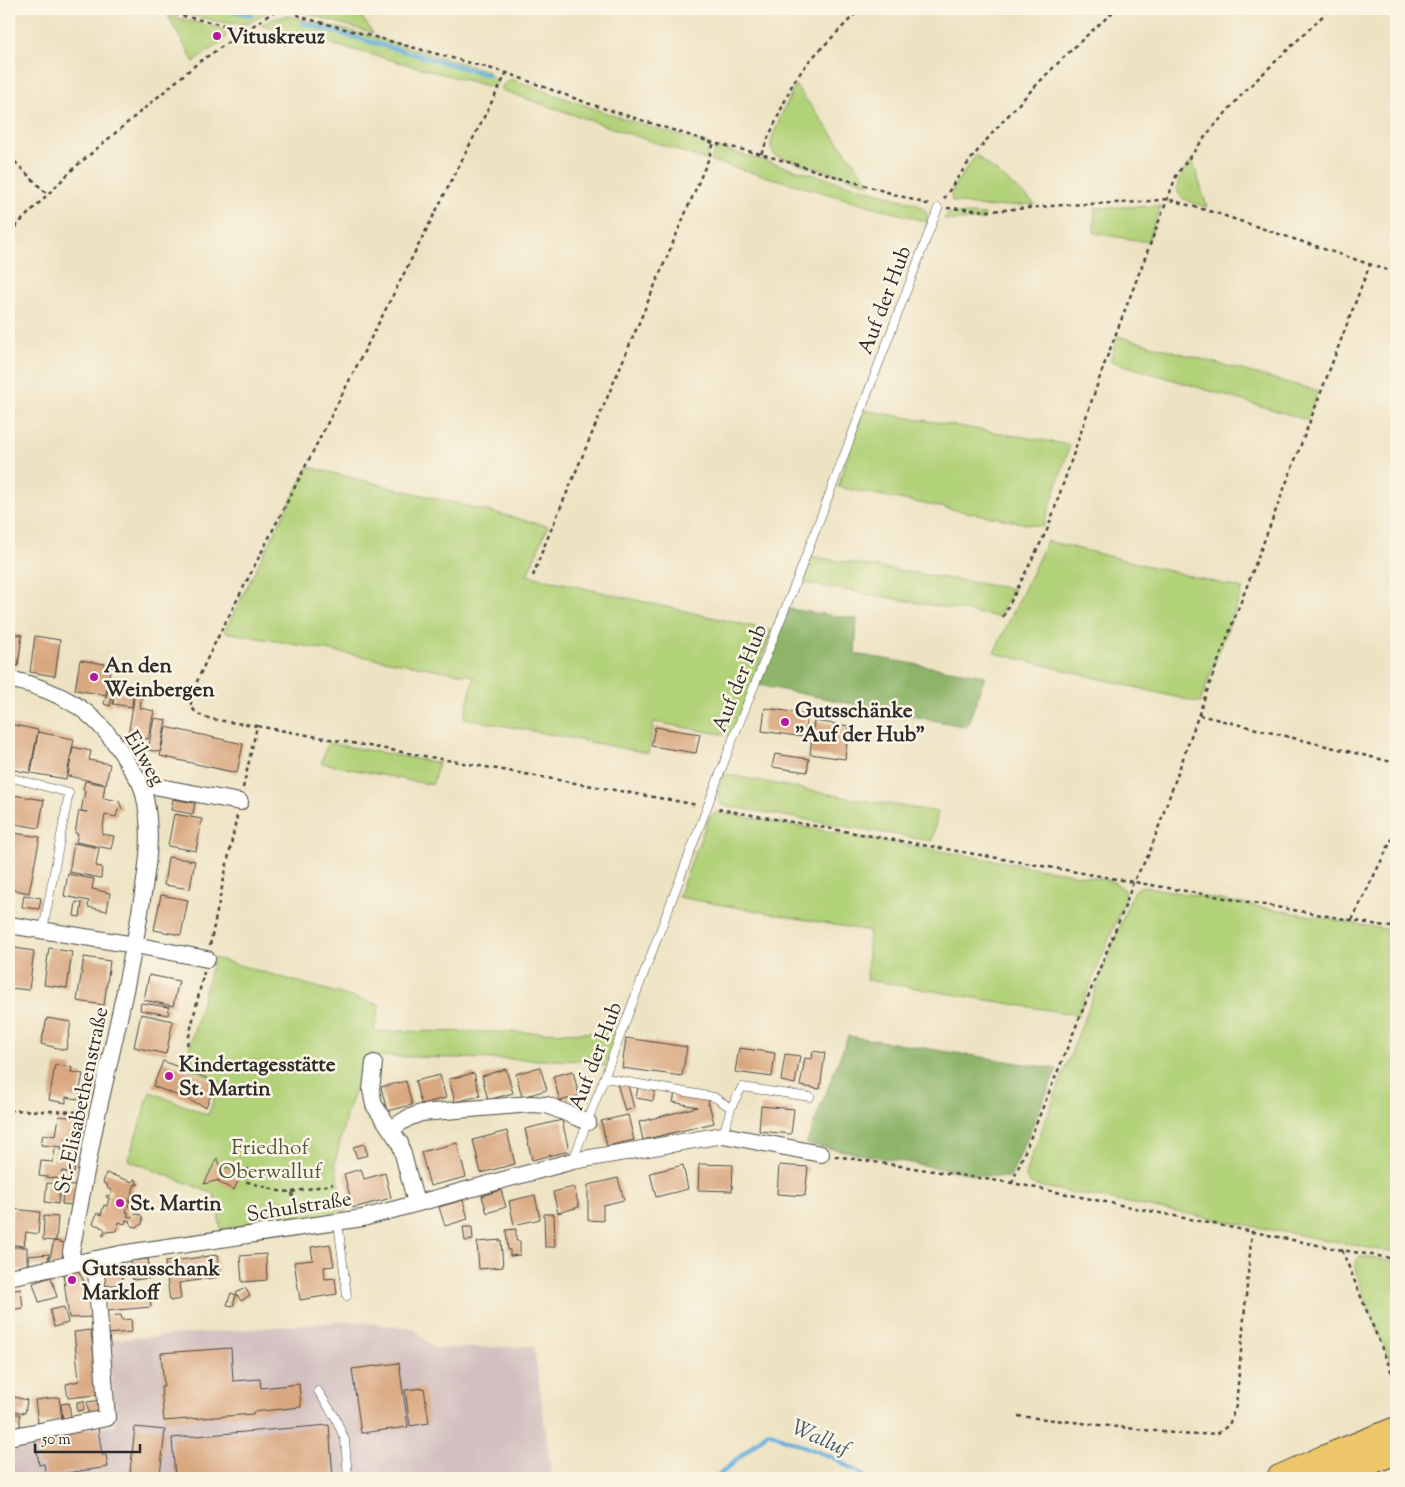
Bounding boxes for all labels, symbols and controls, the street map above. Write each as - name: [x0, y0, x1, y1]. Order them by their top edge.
- place label: Vituskreuz: [227, 23, 325, 53]
- marker: Vituskreuz: [211, 30, 223, 42]
- street label: Auf der Hub: [851, 242, 920, 359]
- street label: Auf der Hub: [706, 620, 776, 737]
- place label: An den Weinbergen: [104, 652, 215, 706]
- marker: An den Weinbergen: [88, 671, 100, 683]
- place label: Gutsschänke "Auf der Hub": [795, 697, 925, 751]
- marker: Gutsschänke "Auf der Hub": [779, 716, 791, 728]
- street label: Eilweg: [115, 726, 171, 792]
- street label: Auf der Hub: [562, 998, 631, 1115]
- street label: St.-Elisabethenstraße: [48, 1004, 117, 1197]
- place label: Kindertagesstätte St. Martin: [179, 1051, 336, 1105]
- marker: Kindertagesstätte St. Martin: [163, 1070, 175, 1082]
- park label: Friedhof Oberwalluf: [218, 1134, 323, 1188]
- street label: Schulstraße: [245, 1185, 354, 1231]
- place label: St. Martin: [130, 1190, 222, 1220]
- marker: St. Martin: [114, 1197, 126, 1209]
- place label: Gutsausschank Markloff: [82, 1255, 221, 1309]
- marker: Gutsausschank Markloff: [66, 1274, 78, 1286]
- water label: Walluf: [786, 1413, 856, 1468]
- scale bar: [35, 1422, 140, 1454]
- text: 50 m: [41, 1430, 71, 1451]

